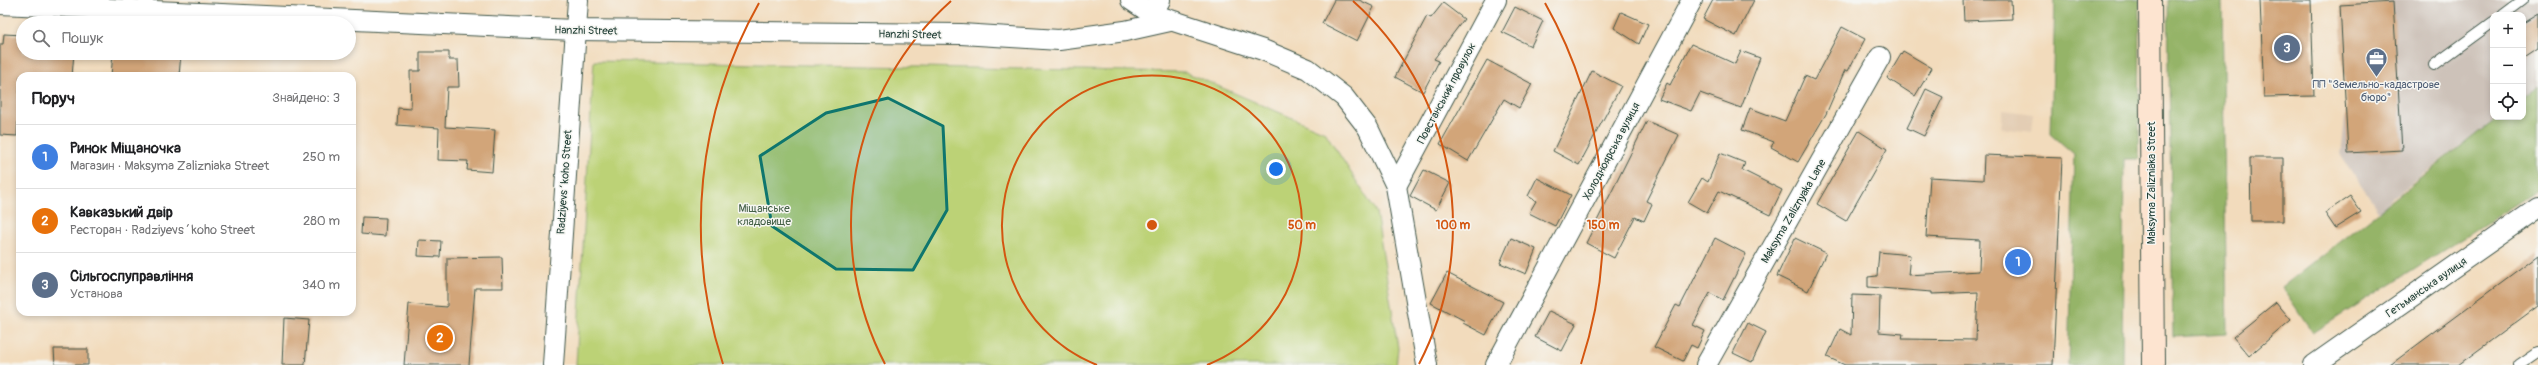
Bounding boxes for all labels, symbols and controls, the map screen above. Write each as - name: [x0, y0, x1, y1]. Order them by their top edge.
- map controls: [2490, 12, 2526, 120]
- button: +: [2490, 12, 2526, 48]
- search box: [16, 16, 356, 60]
- street label: Hanzhi Street: [554, 23, 618, 38]
- icon: search: [30, 27, 52, 49]
- street label: Hanzhi Street: [878, 27, 942, 42]
- text: Пошук: [62, 29, 104, 48]
- pin: 3: [2274, 33, 2300, 63]
- street label: Повстанський провулок: [1414, 40, 1479, 146]
- office icon: ПП "Земельно-кадастрове бюро": [2363, 45, 2389, 78]
- button: −: [2490, 48, 2526, 84]
- place label: ПП "Земельно-кадастрове бюро": [2313, 78, 2440, 104]
- button: locate: [2490, 84, 2526, 120]
- text: Поруч: [32, 88, 75, 109]
- text: Знайдено: 3: [272, 90, 340, 106]
- street label: Холодноярська вулиця: [1580, 100, 1643, 202]
- street label: Maksyma Zalizniaka Street: [2145, 121, 2158, 244]
- street label: Radziyevsʹkoho Street: [554, 129, 575, 235]
- text: Ринок Міщаночка: [70, 139, 181, 158]
- text: 1: [42, 149, 48, 165]
- text: 250 m: [302, 149, 340, 165]
- street label: Maksyma Zaliznyaka Lane: [1758, 156, 1829, 266]
- text: Магазин · Maksyma Zalizniaka Street: [70, 158, 269, 174]
- your location: [1266, 159, 1286, 179]
- park label: Міщанське кладовище: [737, 202, 791, 228]
- text: Кавказький двір: [70, 203, 173, 222]
- text: 2: [41, 213, 49, 229]
- text: 280 m: [303, 213, 340, 229]
- centre of rings: [1145, 218, 1159, 232]
- text: 50 m: [1288, 218, 1316, 233]
- text: 100 m: [1436, 218, 1471, 233]
- text: 150 m: [1587, 218, 1620, 233]
- text: Ресторан · Radziyevsʹkoho Street: [70, 222, 255, 238]
- pin: 1: [2005, 247, 2031, 277]
- street label: Гетьманська вулиця: [2383, 255, 2469, 320]
- text: Сільгоспуправління: [70, 267, 193, 286]
- text: 3: [41, 277, 49, 293]
- text: 340 m: [302, 277, 340, 293]
- text: Установа: [70, 286, 123, 302]
- pin: 2: [427, 323, 453, 353]

